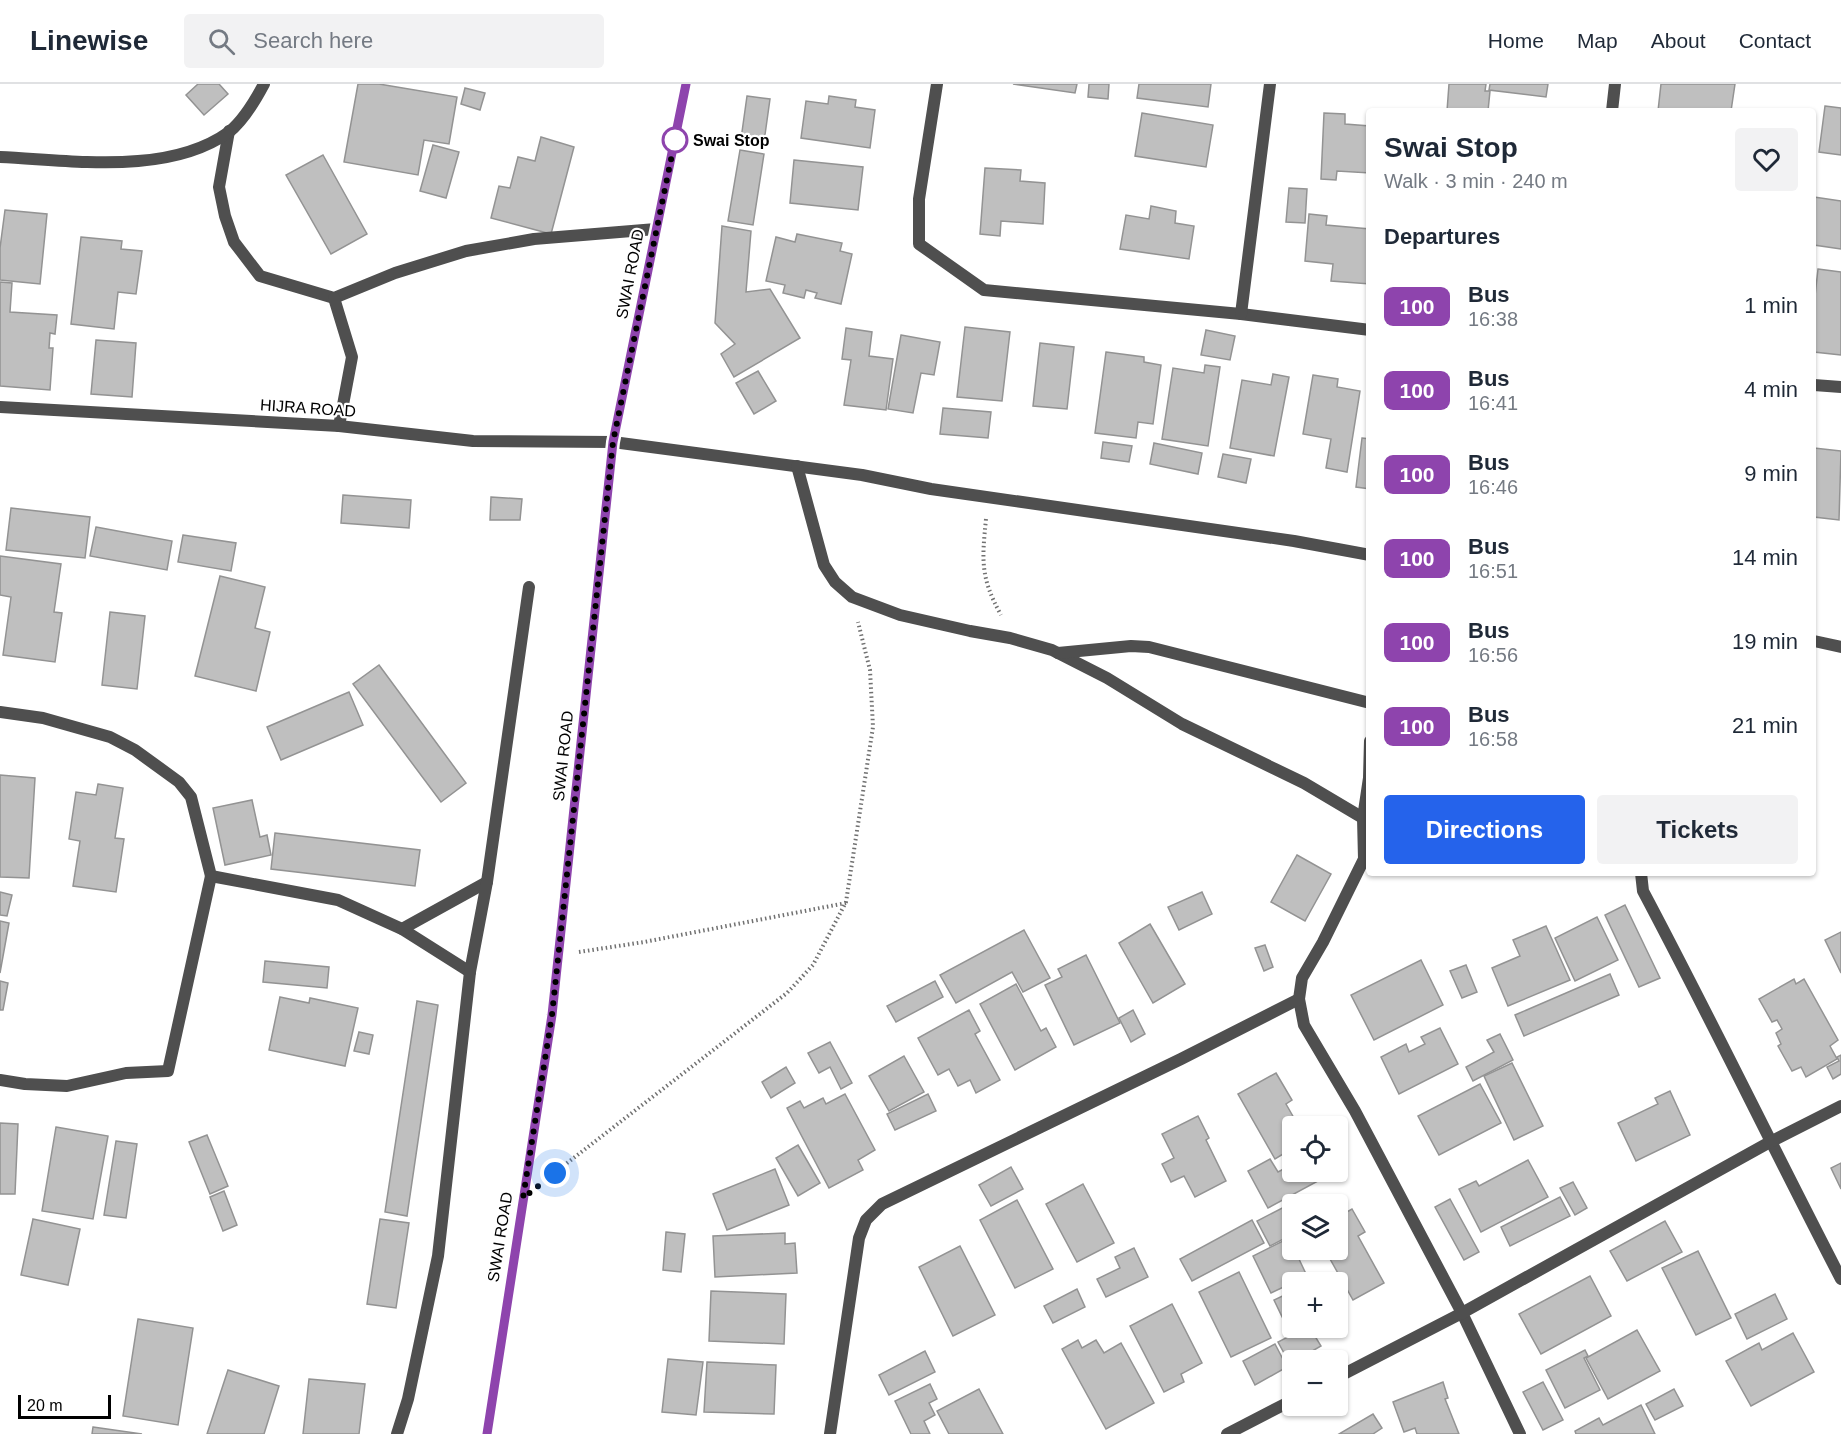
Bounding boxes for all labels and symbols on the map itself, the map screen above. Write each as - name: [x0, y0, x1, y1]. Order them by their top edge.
- marker: Swai Stop: [662, 127, 688, 153]
- place label: Swai Stop: [693, 132, 770, 149]
- street label: SWAI ROAD: [613, 228, 647, 320]
- street label: HIJRA ROAD: [260, 396, 356, 420]
- street label: SWAI ROAD: [550, 710, 576, 802]
- your location: [540, 1158, 570, 1188]
- street label: SWAI ROAD: [484, 1191, 516, 1283]
- scale bar: [18, 1392, 111, 1420]

